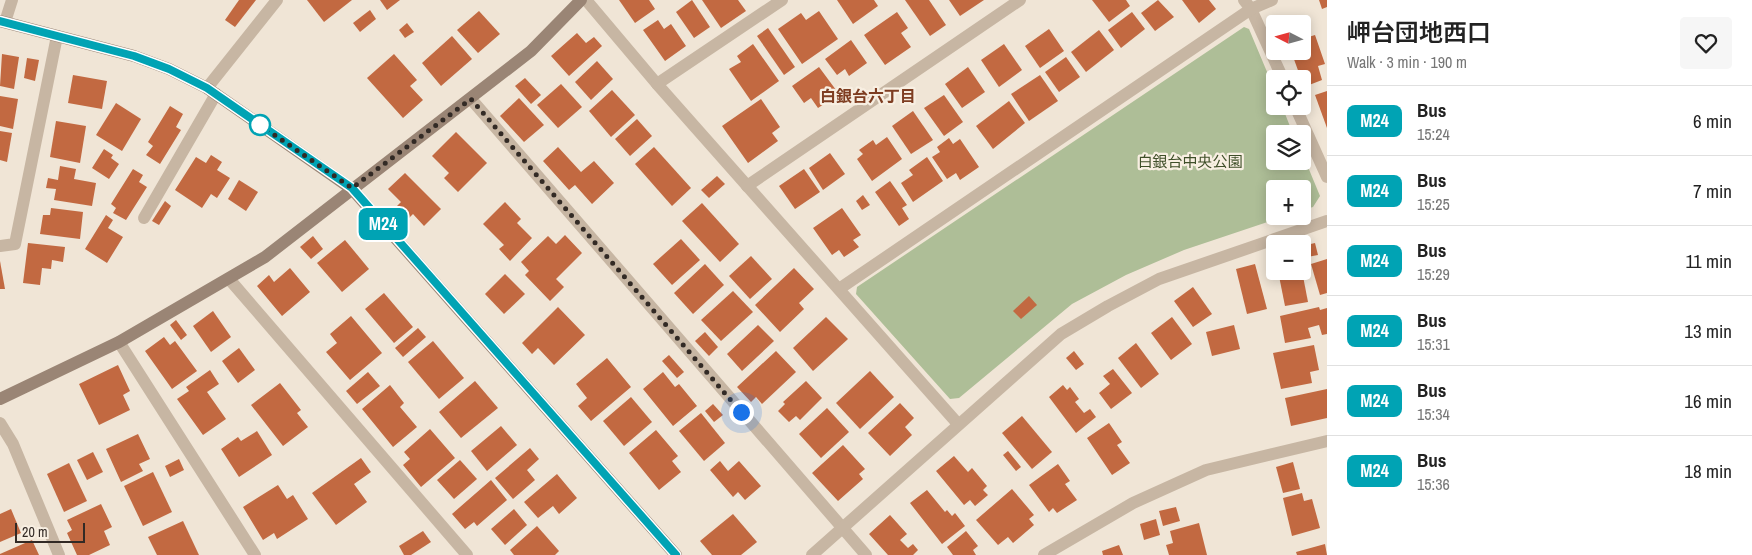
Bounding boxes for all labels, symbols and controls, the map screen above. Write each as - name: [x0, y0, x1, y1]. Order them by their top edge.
- north arrow: [1266, 15, 1311, 60]
- map controls: [1266, 15, 1311, 280]
- text: 岬台団地西口: [1347, 16, 1491, 48]
- button: heart: [1680, 17, 1732, 69]
- text: Walk · 3 min · 190 m: [1347, 51, 1467, 73]
- button: locate: [1266, 70, 1311, 115]
- district label: 白銀台六丁目: [820, 85, 916, 107]
- text: Bus: [1417, 97, 1446, 123]
- text: M24: [1360, 108, 1389, 133]
- text: 6 min: [1693, 108, 1732, 134]
- unlabelled marker: [249, 114, 271, 136]
- text: 15:24: [1417, 123, 1450, 145]
- button: layers: [1266, 125, 1311, 170]
- park label: 白銀台中央公園: [1137, 151, 1243, 172]
- text: Bus: [1417, 167, 1446, 193]
- text: M24: [1360, 178, 1389, 203]
- text: 7 min: [1693, 178, 1732, 204]
- button: +: [1266, 180, 1311, 225]
- text: 15:25: [1417, 193, 1450, 215]
- line badge: M24: [354, 208, 412, 240]
- text: M24: [369, 211, 397, 236]
- button: −: [1266, 235, 1311, 280]
- text: Bus: [1417, 237, 1446, 263]
- text: M24: [1360, 248, 1389, 273]
- text: 11 min: [1686, 248, 1732, 274]
- text: 15:29: [1417, 263, 1450, 285]
- text: Bus: [1417, 307, 1446, 333]
- text: M24: [1360, 318, 1389, 343]
- text: 13 min: [1684, 318, 1732, 344]
- text: 15:31: [1417, 333, 1450, 355]
- text: Bus: [1417, 377, 1446, 403]
- text: M24: [1360, 388, 1389, 413]
- text: 16 min: [1684, 388, 1732, 414]
- your location: [729, 400, 754, 425]
- text: 15:34: [1417, 403, 1450, 425]
- text: Bus: [1417, 447, 1446, 473]
- text: M24: [1360, 458, 1389, 483]
- text: 18 min: [1684, 458, 1732, 484]
- text: 15:36: [1417, 473, 1450, 495]
- scale bar: [15, 520, 85, 543]
- text: 20 m: [22, 523, 48, 541]

